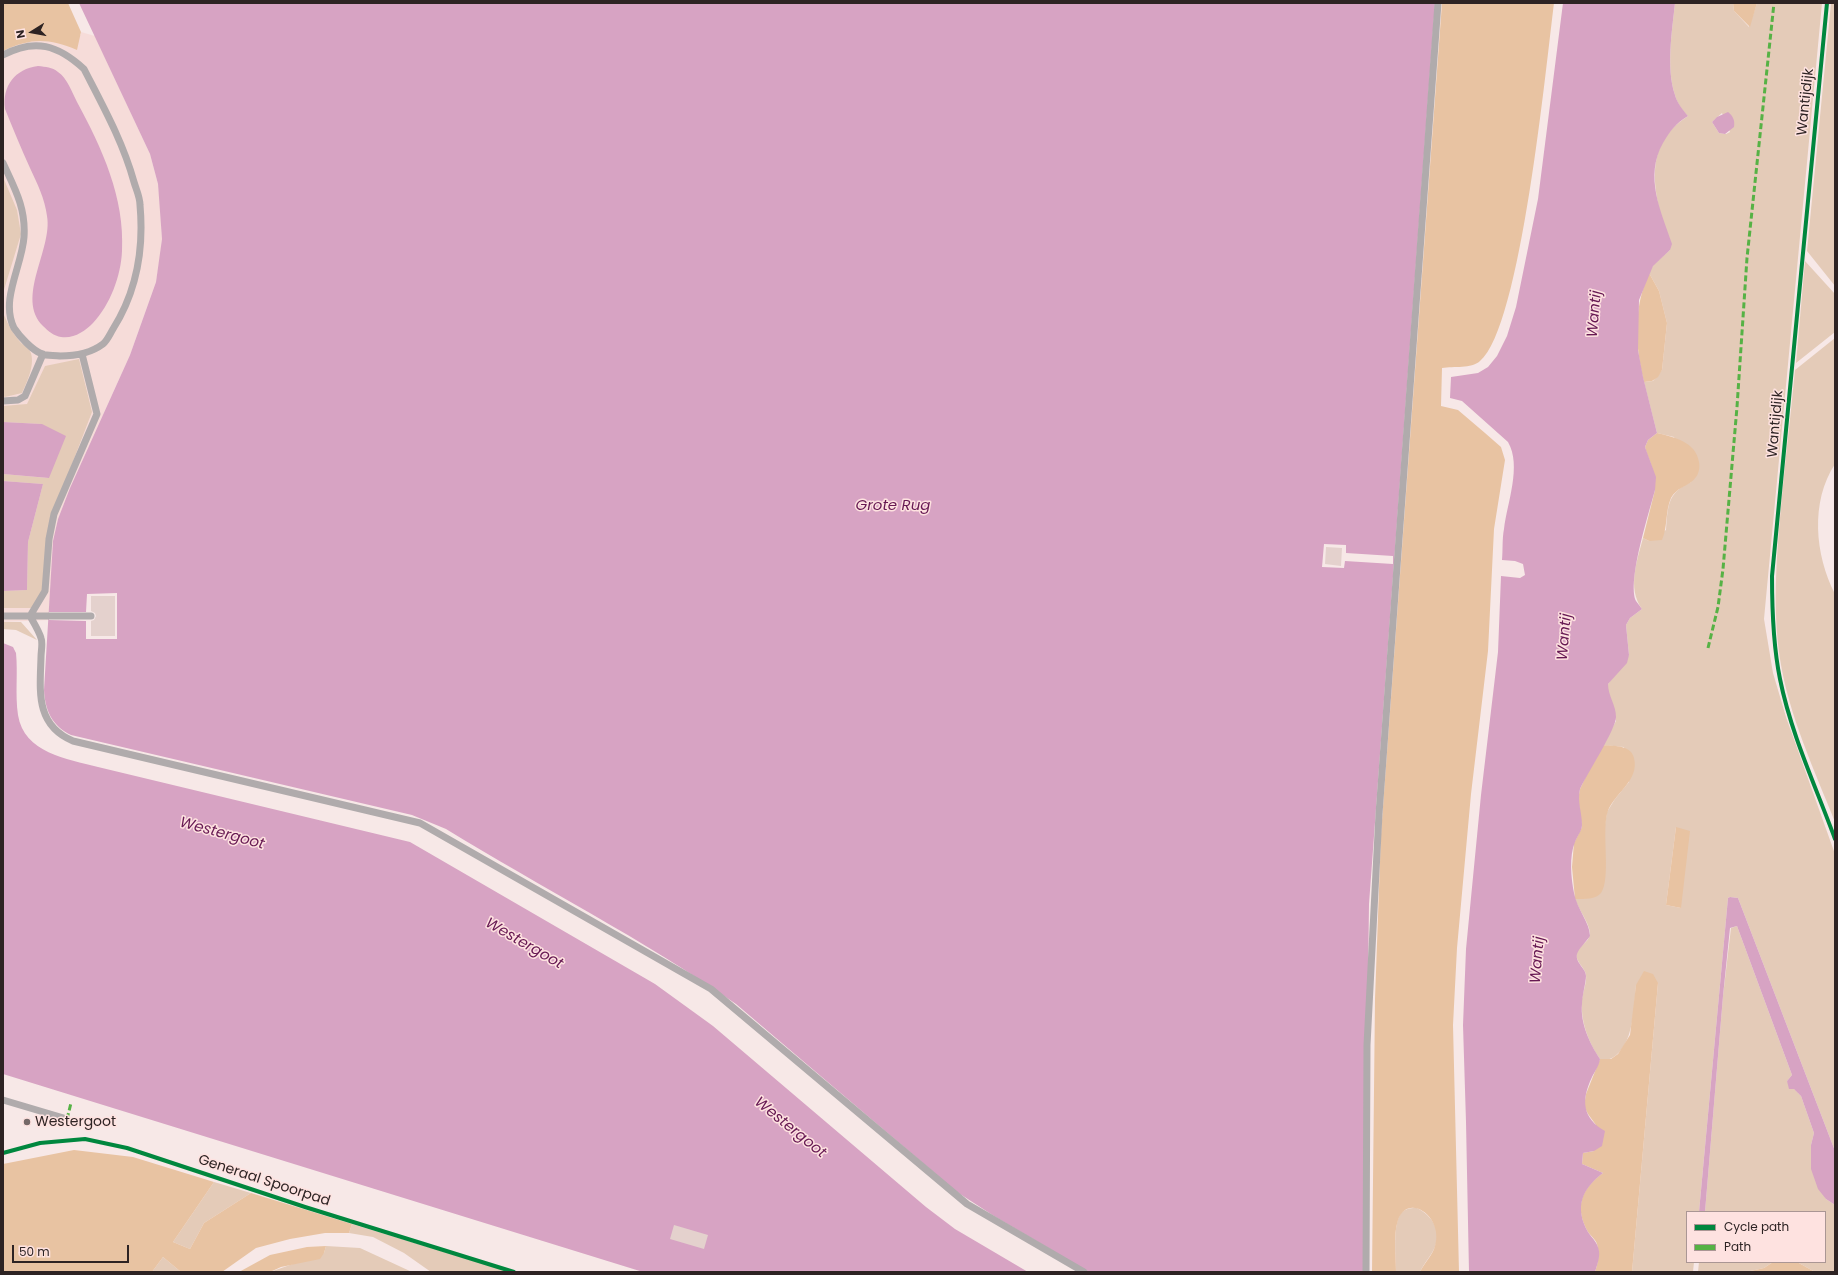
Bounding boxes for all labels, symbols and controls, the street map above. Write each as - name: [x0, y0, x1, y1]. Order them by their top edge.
- north arrow: [12, 12, 52, 52]
- text: N: [12, 29, 29, 40]
- street label: Wantijdijk: [1794, 67, 1818, 137]
- water label: Wantij: [1584, 290, 1606, 338]
- street label: Wantijdijk: [1765, 390, 1787, 458]
- water label: Grote Rug: [856, 497, 930, 515]
- water label: Wantij: [1554, 613, 1576, 661]
- water label: Westergoot: [178, 814, 266, 854]
- water label: Westergoot: [482, 914, 566, 974]
- water label: Wantij: [1527, 936, 1549, 984]
- water label: Westergoot: [751, 1094, 829, 1162]
- place label: Westergoot: [35, 1114, 116, 1130]
- marker: Westergoot: [22, 1117, 32, 1127]
- street label: Generaal Spoorpad: [196, 1152, 332, 1210]
- legend: [1686, 1211, 1826, 1263]
- text: Cycle path: [1724, 1218, 1789, 1235]
- scale bar: [14, 1237, 131, 1263]
- text: Path: [1724, 1238, 1751, 1255]
- text: 50 m: [19, 1243, 50, 1260]

